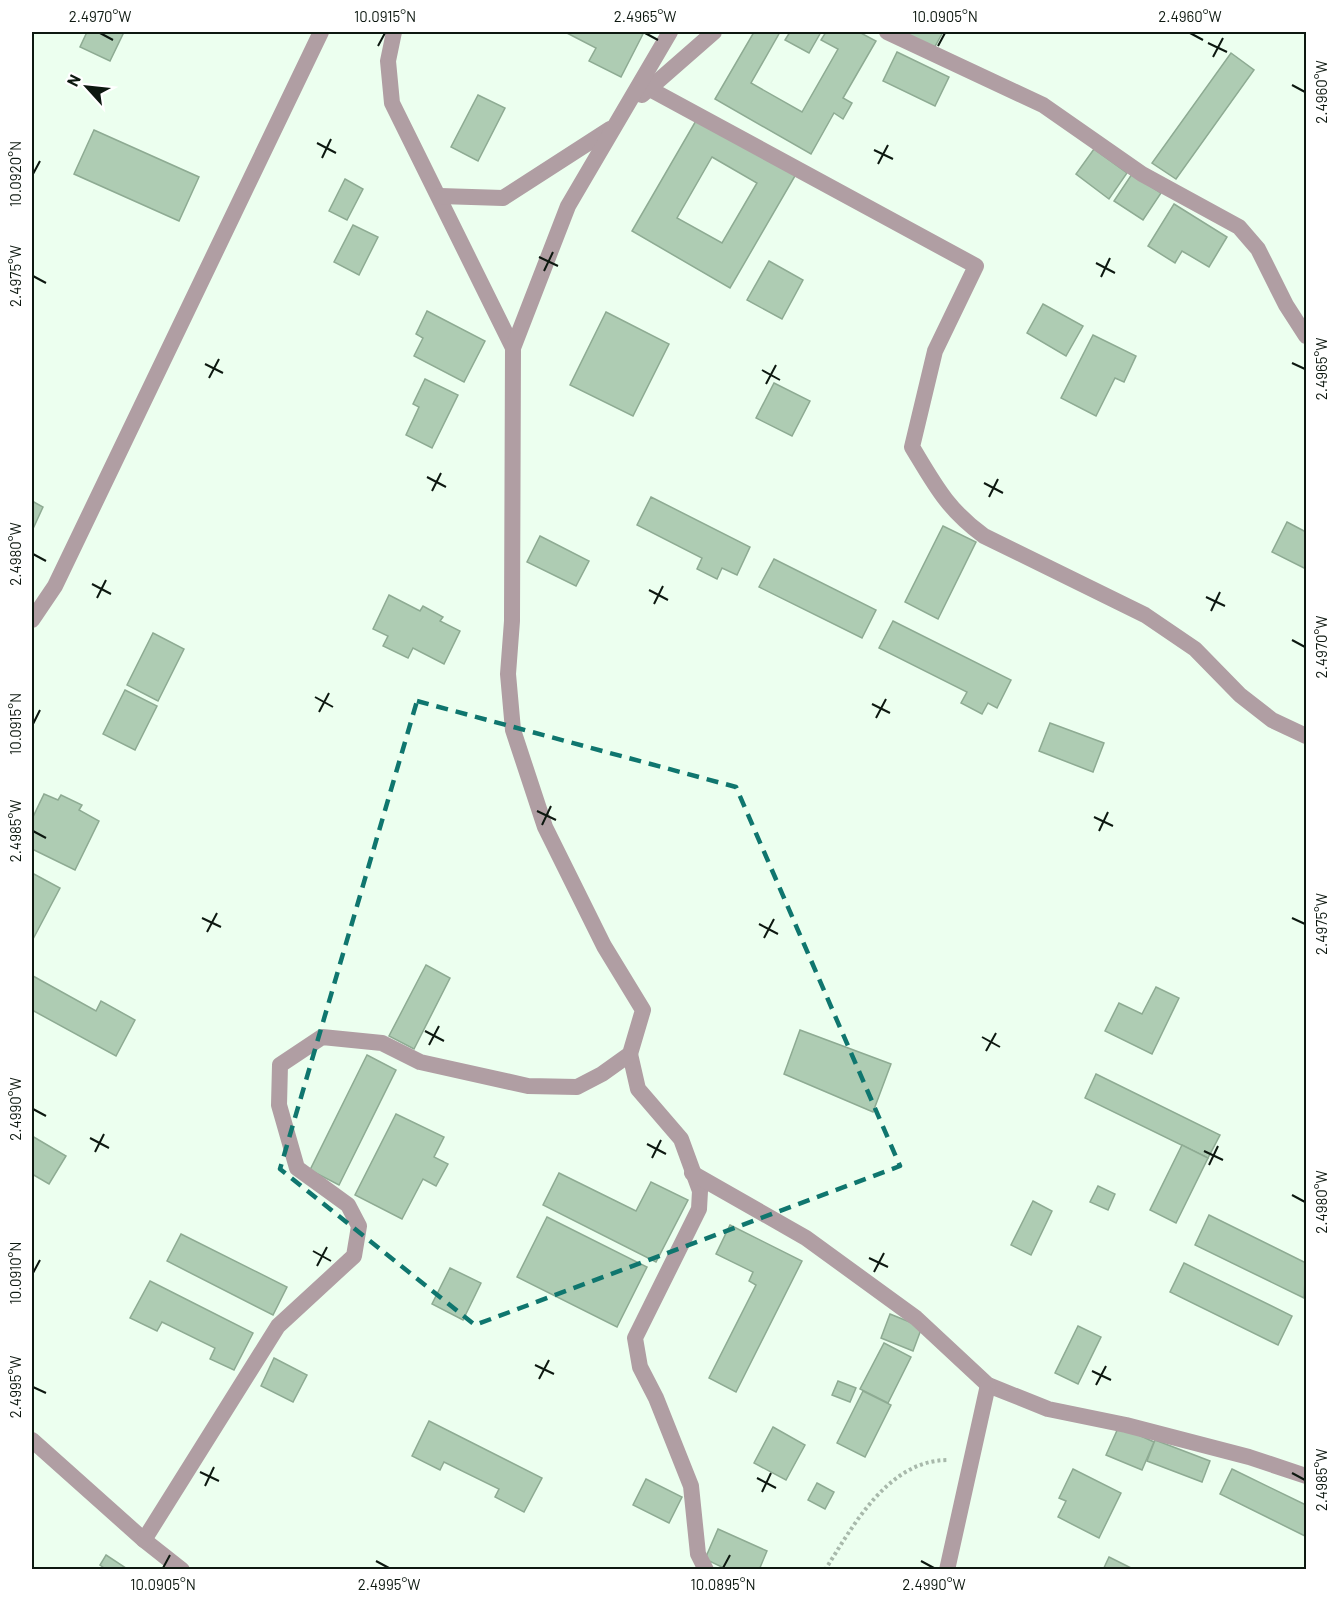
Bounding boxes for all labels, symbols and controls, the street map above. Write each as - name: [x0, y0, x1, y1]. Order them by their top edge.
- text: 2.4970°W: [69, 7, 131, 25]
- text: 10.0915°N: [354, 7, 416, 25]
- text: 2.4965°W: [614, 7, 676, 25]
- text: 10.0905°N: [912, 7, 978, 25]
- text: 2.4960°W: [1158, 7, 1222, 25]
- north arrow: [57, 57, 117, 117]
- text: 2.4960°W: [1312, 60, 1330, 124]
- text: N: [62, 71, 84, 89]
- text: 10.0920°N: [6, 141, 24, 207]
- text: 2.4975°W: [6, 245, 24, 307]
- text: 2.4965°W: [1312, 338, 1330, 400]
- text: 2.4980°W: [6, 522, 24, 586]
- text: 2.4970°W: [1312, 616, 1330, 678]
- text: 10.0915°N: [6, 693, 24, 755]
- text: 2.4985°W: [6, 800, 24, 862]
- text: 2.4975°W: [1312, 893, 1330, 955]
- text: 2.4990°W: [6, 1077, 24, 1141]
- text: 2.4980°W: [1312, 1170, 1330, 1234]
- text: 10.0910°N: [6, 1242, 24, 1304]
- text: 2.4995°W: [6, 1356, 24, 1418]
- text: 2.4985°W: [1312, 1449, 1330, 1511]
- text: 10.0905°N: [130, 1575, 196, 1593]
- text: 2.4995°W: [358, 1575, 420, 1593]
- text: 10.0895°N: [690, 1575, 756, 1593]
- text: 2.4990°W: [902, 1575, 966, 1593]

